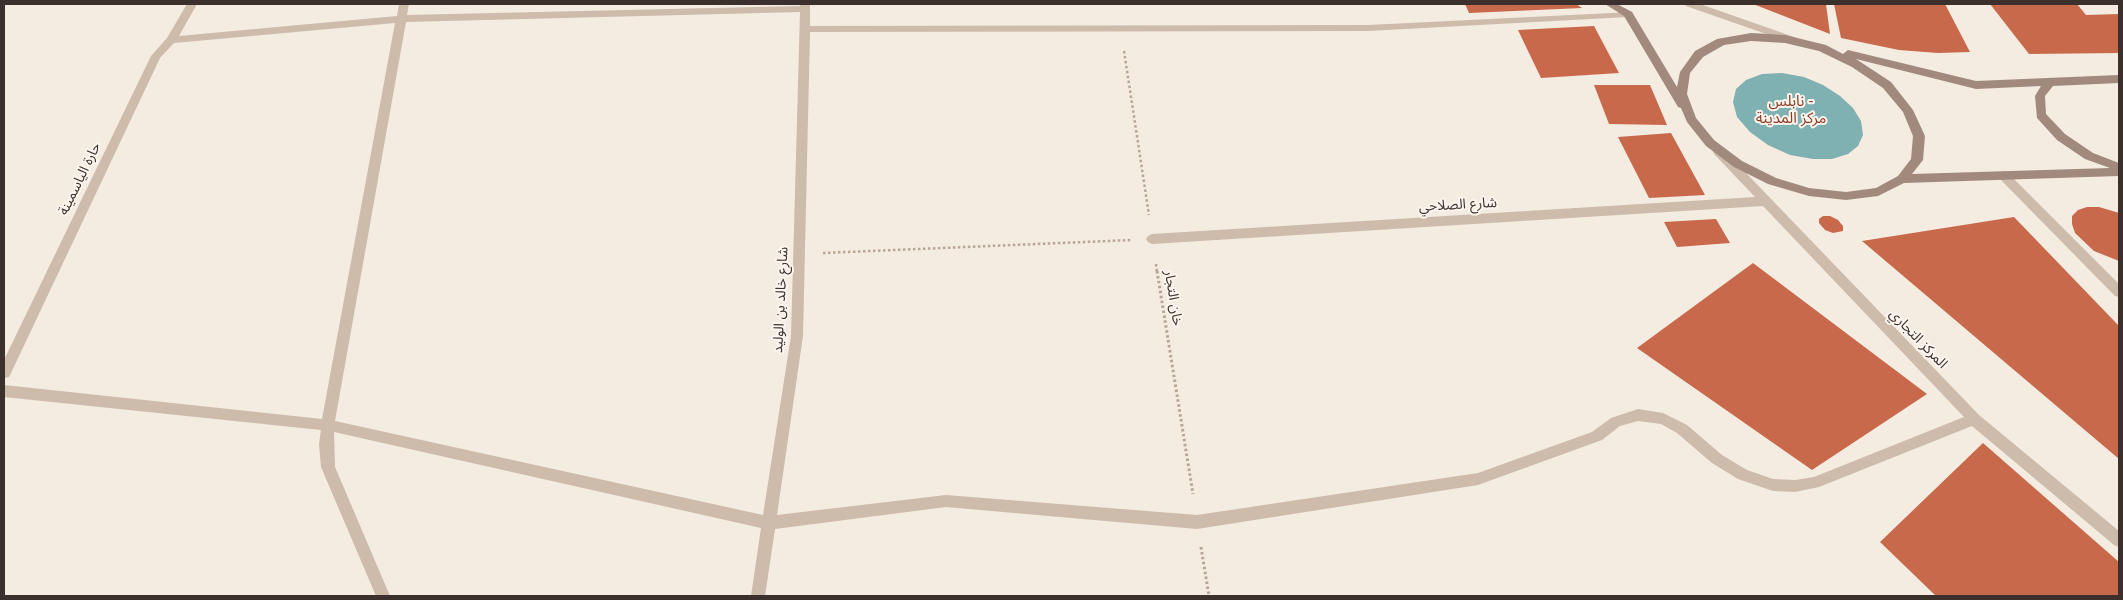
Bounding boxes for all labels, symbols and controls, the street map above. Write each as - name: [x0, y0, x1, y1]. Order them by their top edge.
- district label: نابلس - مركز المدينة: [1756, 93, 1826, 128]
- street label: حارة الياسمينة: [55, 140, 105, 218]
- street label: شارع الصلاحي: [1418, 195, 1498, 215]
- street label: شارع خالد بن الوليد: [770, 247, 792, 353]
- street label: خان التجار: [1160, 269, 1186, 327]
- street label: المركز التجاري: [1885, 306, 1951, 372]

